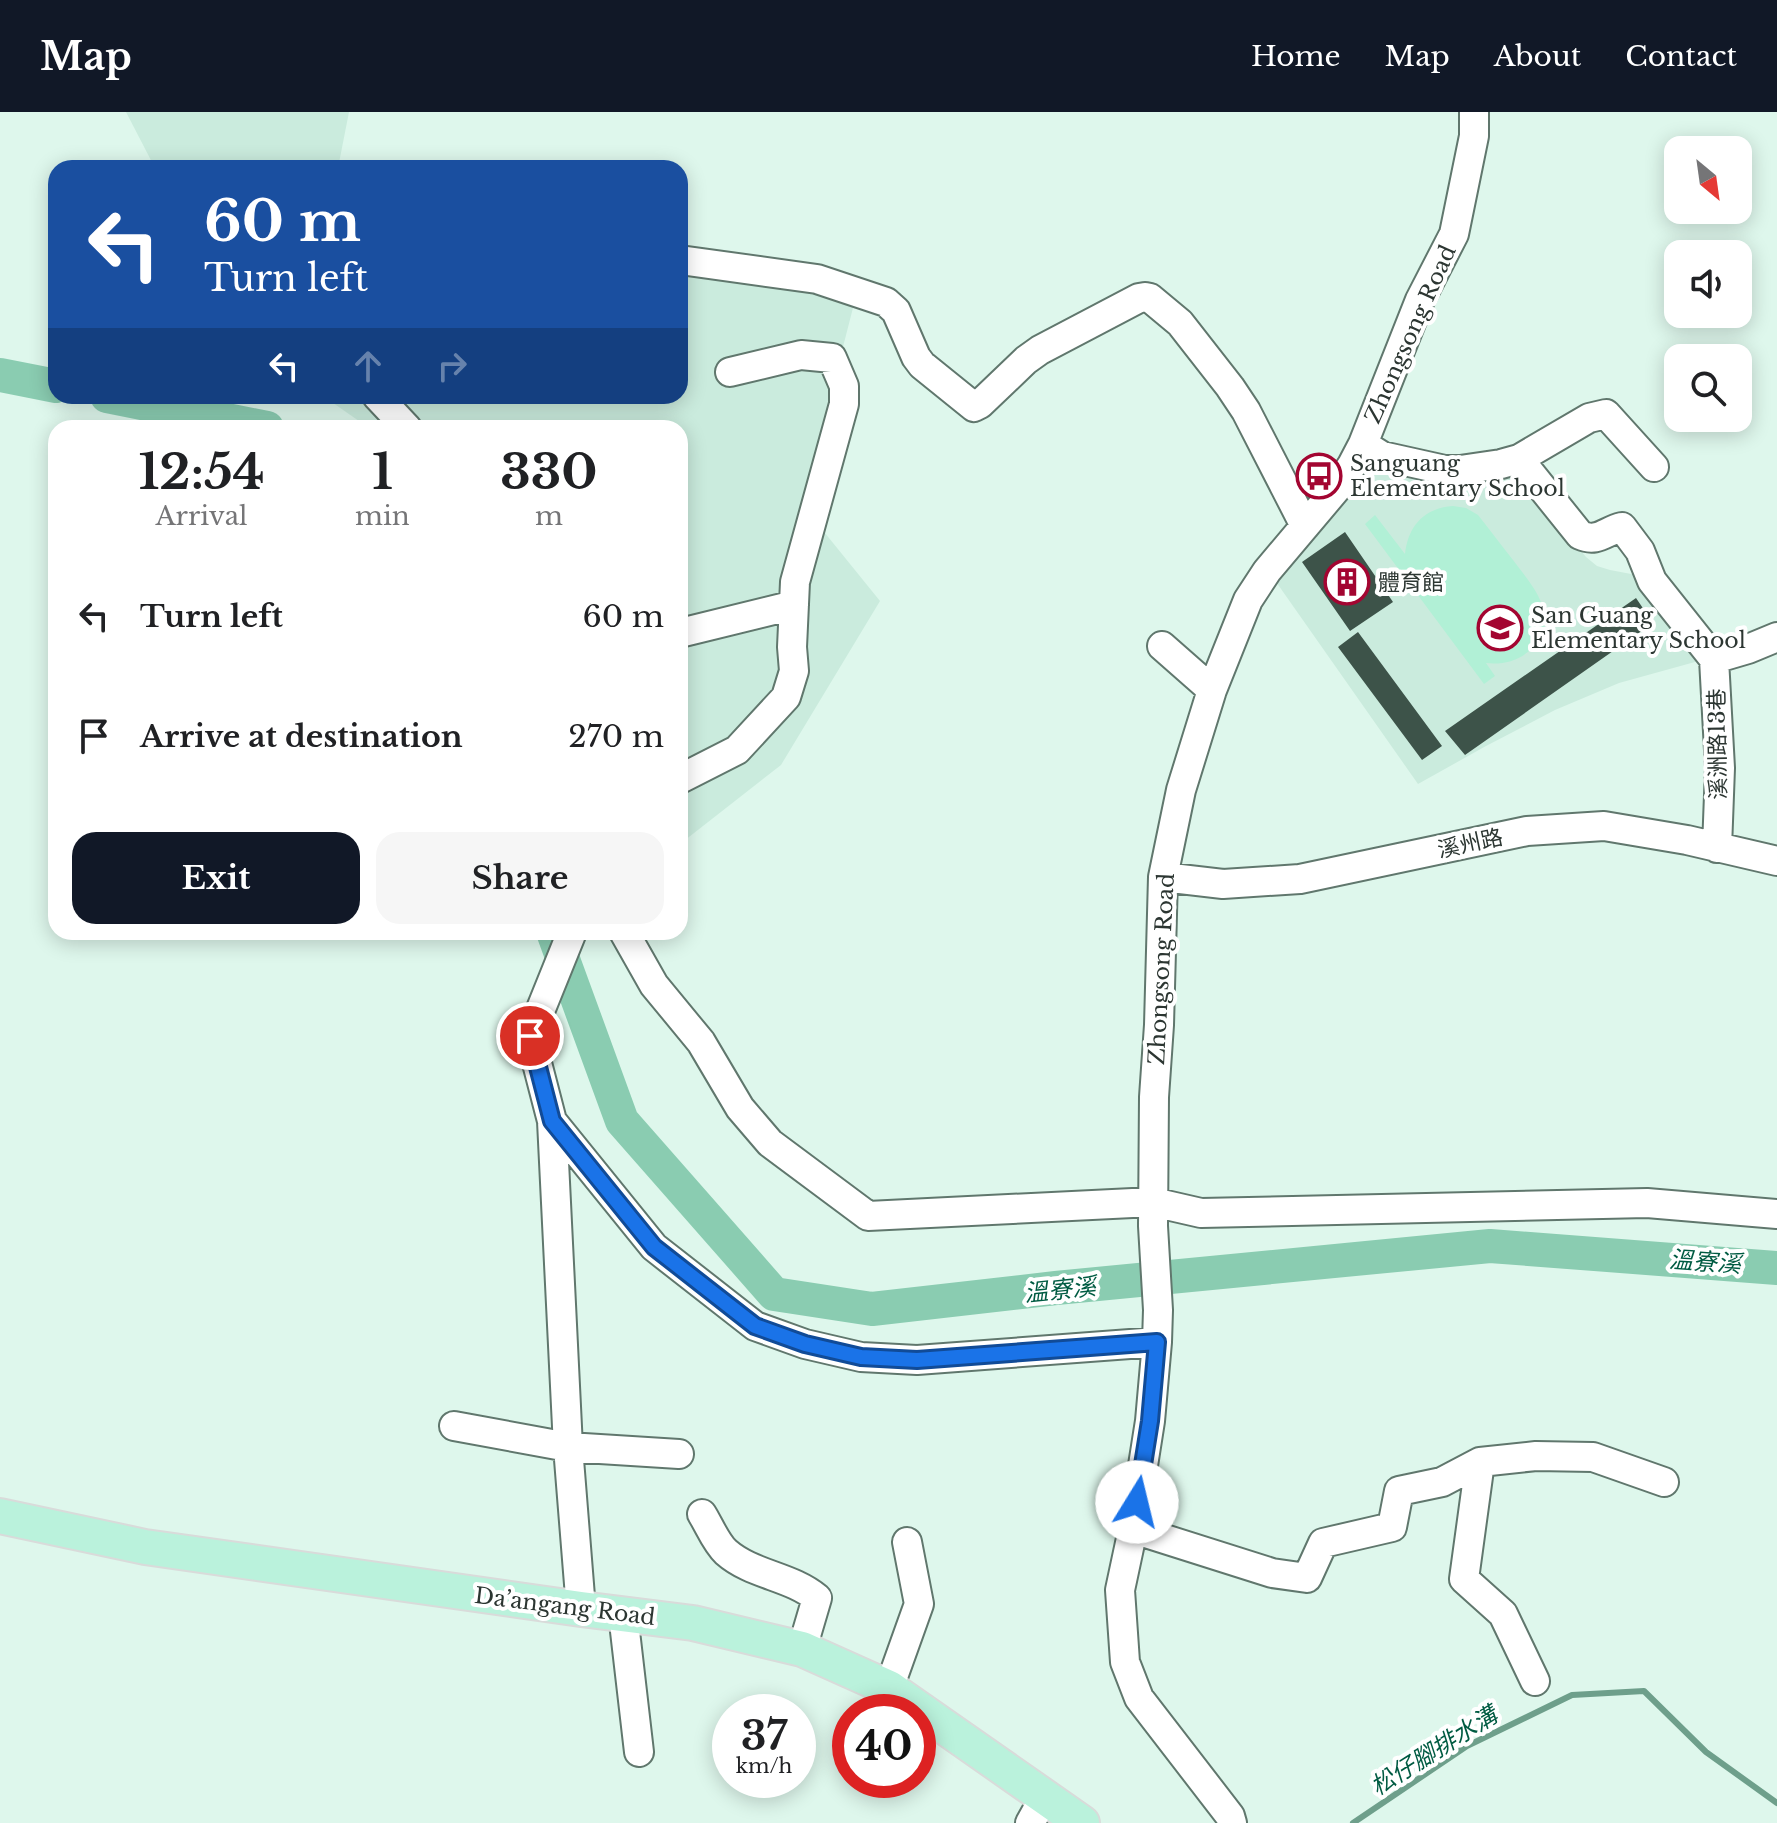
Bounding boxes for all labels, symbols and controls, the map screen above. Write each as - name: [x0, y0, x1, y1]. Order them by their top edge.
- text: Map: [40, 33, 132, 80]
- text: Home: [1251, 39, 1341, 74]
- text: Map: [1385, 39, 1450, 74]
- text: About: [1494, 39, 1581, 74]
- text: Contact: [1625, 39, 1737, 74]
- north arrow: [1664, 136, 1752, 224]
- map controls: [1664, 136, 1752, 432]
- text: 60 m: [204, 187, 361, 256]
- icon: left: [72, 192, 176, 296]
- button: sound: [1664, 240, 1752, 328]
- street label: Zhongsong Road: [1359, 241, 1462, 427]
- text: Turn left: [204, 256, 368, 301]
- icon: left: [262, 344, 306, 388]
- icon: ahead: [346, 344, 390, 388]
- icon: right: [430, 344, 474, 388]
- button: search: [1664, 344, 1752, 432]
- text: 12:54: [138, 442, 265, 502]
- text: 1: [372, 442, 393, 502]
- text: 330: [500, 442, 598, 502]
- place label: Sanguang Elementary School: [1350, 450, 1565, 502]
- bus stop icon: Sanguang Elementary School: [1295, 452, 1343, 500]
- text: Arrival: [155, 500, 248, 532]
- text: min: [355, 500, 410, 532]
- text: m: [535, 500, 563, 532]
- building icon: 體育館: [1323, 558, 1371, 606]
- place label: 體育館: [1378, 569, 1444, 596]
- icon: left: [72, 594, 116, 638]
- text: Turn left: [140, 598, 283, 635]
- text: 60 m: [582, 598, 664, 635]
- place label: San Guang Elementary School: [1531, 602, 1746, 654]
- school or university icon: San Guang Elementary School: [1476, 604, 1524, 652]
- street label: 溪洲路13巷: [1703, 688, 1732, 800]
- icon: arrive: [72, 714, 116, 758]
- text: Arrive at destination: [140, 718, 463, 755]
- text: 270 m: [568, 718, 664, 755]
- street label: 溪州路: [1435, 823, 1505, 864]
- button: Exit: [72, 832, 360, 924]
- button: Share: [376, 832, 664, 924]
- street label: Zhongsong Road: [1143, 872, 1180, 1066]
- pin: [496, 1002, 564, 1070]
- icon: arrive: [508, 1014, 552, 1058]
- water label: 溫寮溪: [1668, 1245, 1745, 1279]
- water label: 溫寮溪: [1023, 1271, 1100, 1308]
- position arrow: [1095, 1460, 1179, 1544]
- street label: Da’angang Road: [473, 1582, 657, 1631]
- speed limit sign: 40: [832, 1694, 936, 1798]
- water label: 松仔腳排水溝: [1365, 1699, 1505, 1801]
- text: 37: [741, 1711, 787, 1761]
- text: km/h: [736, 1754, 792, 1778]

